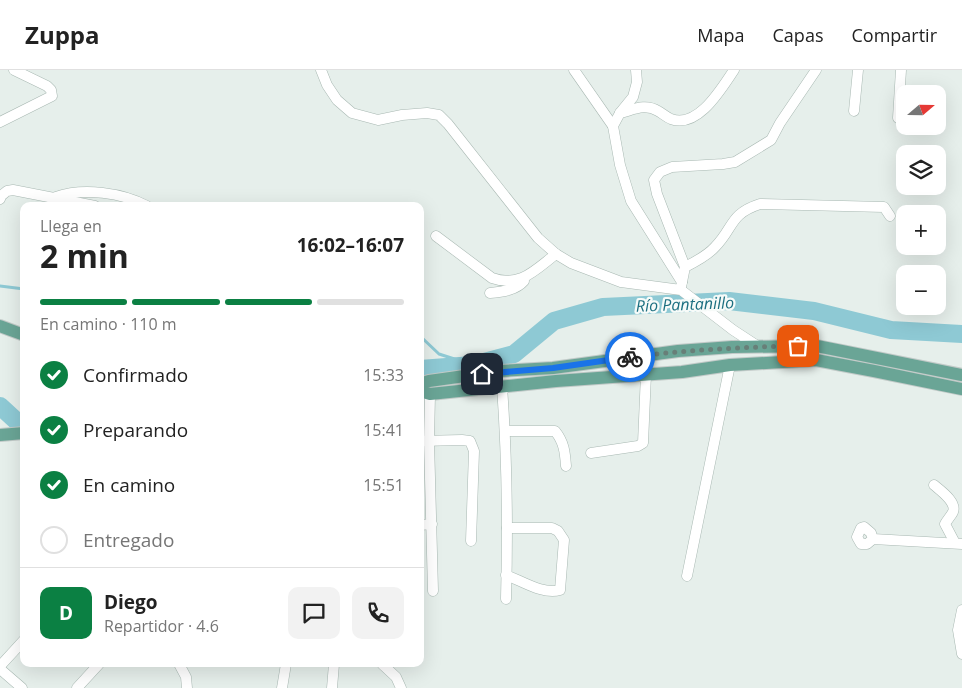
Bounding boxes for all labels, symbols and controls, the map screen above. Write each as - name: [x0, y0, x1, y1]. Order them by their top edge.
- text: Zuppa: [25, 18, 100, 51]
- text: Mapa: [697, 23, 745, 47]
- text: Capas: [773, 23, 823, 47]
- text: Compartir: [851, 23, 937, 47]
- north arrow: [896, 85, 946, 135]
- map controls: [896, 85, 946, 315]
- button: layers: [896, 145, 946, 195]
- button: +: [896, 205, 946, 255]
- text: Llega en: [40, 215, 102, 237]
- text: 16:02–16:07: [297, 232, 404, 258]
- text: 2 min: [40, 234, 129, 277]
- button: −: [896, 265, 946, 315]
- water label: Río Pantanillo: [635, 291, 735, 317]
- text: En camino · 110 m: [40, 313, 177, 335]
- pin: [777, 325, 819, 367]
- courier: [605, 332, 655, 382]
- icon: bag: [784, 332, 812, 360]
- icon: bike: [616, 343, 644, 371]
- pin: [461, 353, 503, 395]
- icon: home: [468, 360, 496, 388]
- icon: check: [40, 361, 68, 389]
- text: Confirmado: [83, 362, 188, 388]
- text: 15:33: [363, 364, 404, 386]
- icon: check: [40, 416, 68, 444]
- text: Preparando: [83, 417, 188, 443]
- text: 15:41: [363, 419, 404, 441]
- icon: check: [40, 471, 68, 499]
- text: En camino: [83, 472, 175, 498]
- text: 15:51: [363, 474, 404, 496]
- text: Entregado: [83, 527, 174, 553]
- button: chat: [288, 587, 340, 639]
- button: phone: [352, 587, 404, 639]
- text: Diego: [104, 589, 158, 615]
- text: D: [59, 600, 73, 626]
- text: Repartidor · 4.6: [104, 615, 219, 637]

